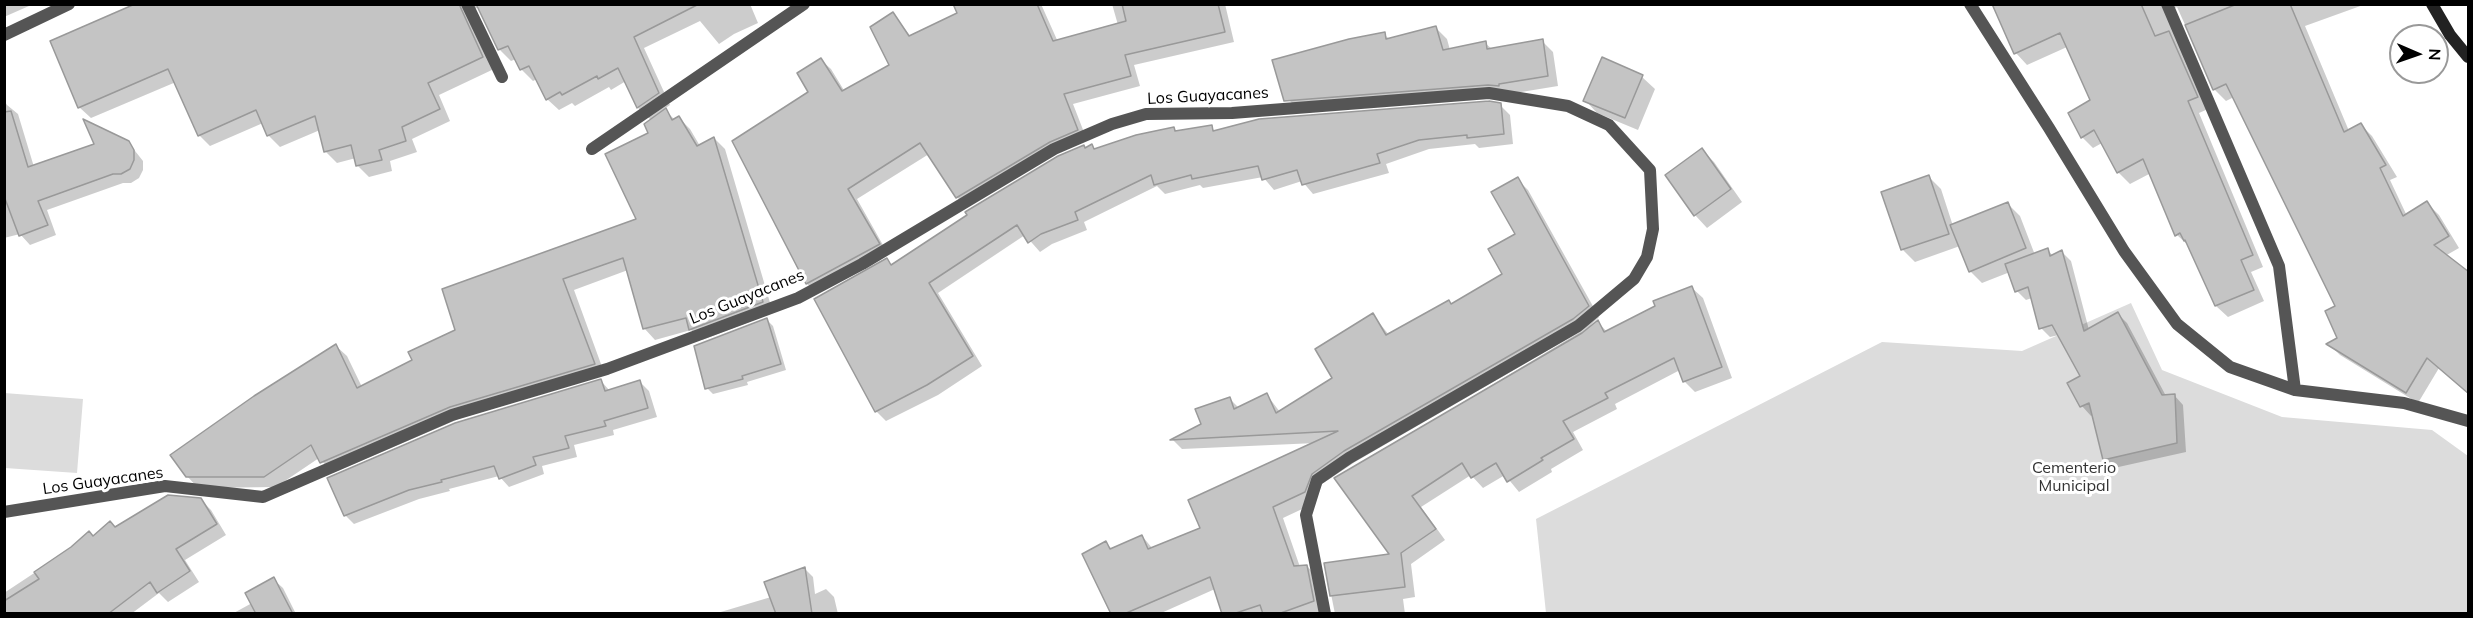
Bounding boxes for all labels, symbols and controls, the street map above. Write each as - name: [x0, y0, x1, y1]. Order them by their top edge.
- north arrow: [2389, 24, 2449, 84]
- text: N: [2425, 48, 2445, 61]
- street label: Los Guayacanes: [1147, 83, 1269, 109]
- street label: Los Guayacanes: [687, 265, 807, 329]
- park label: Cementerio Municipal: [2032, 458, 2116, 496]
- street label: Los Guayacanes: [41, 463, 165, 499]

